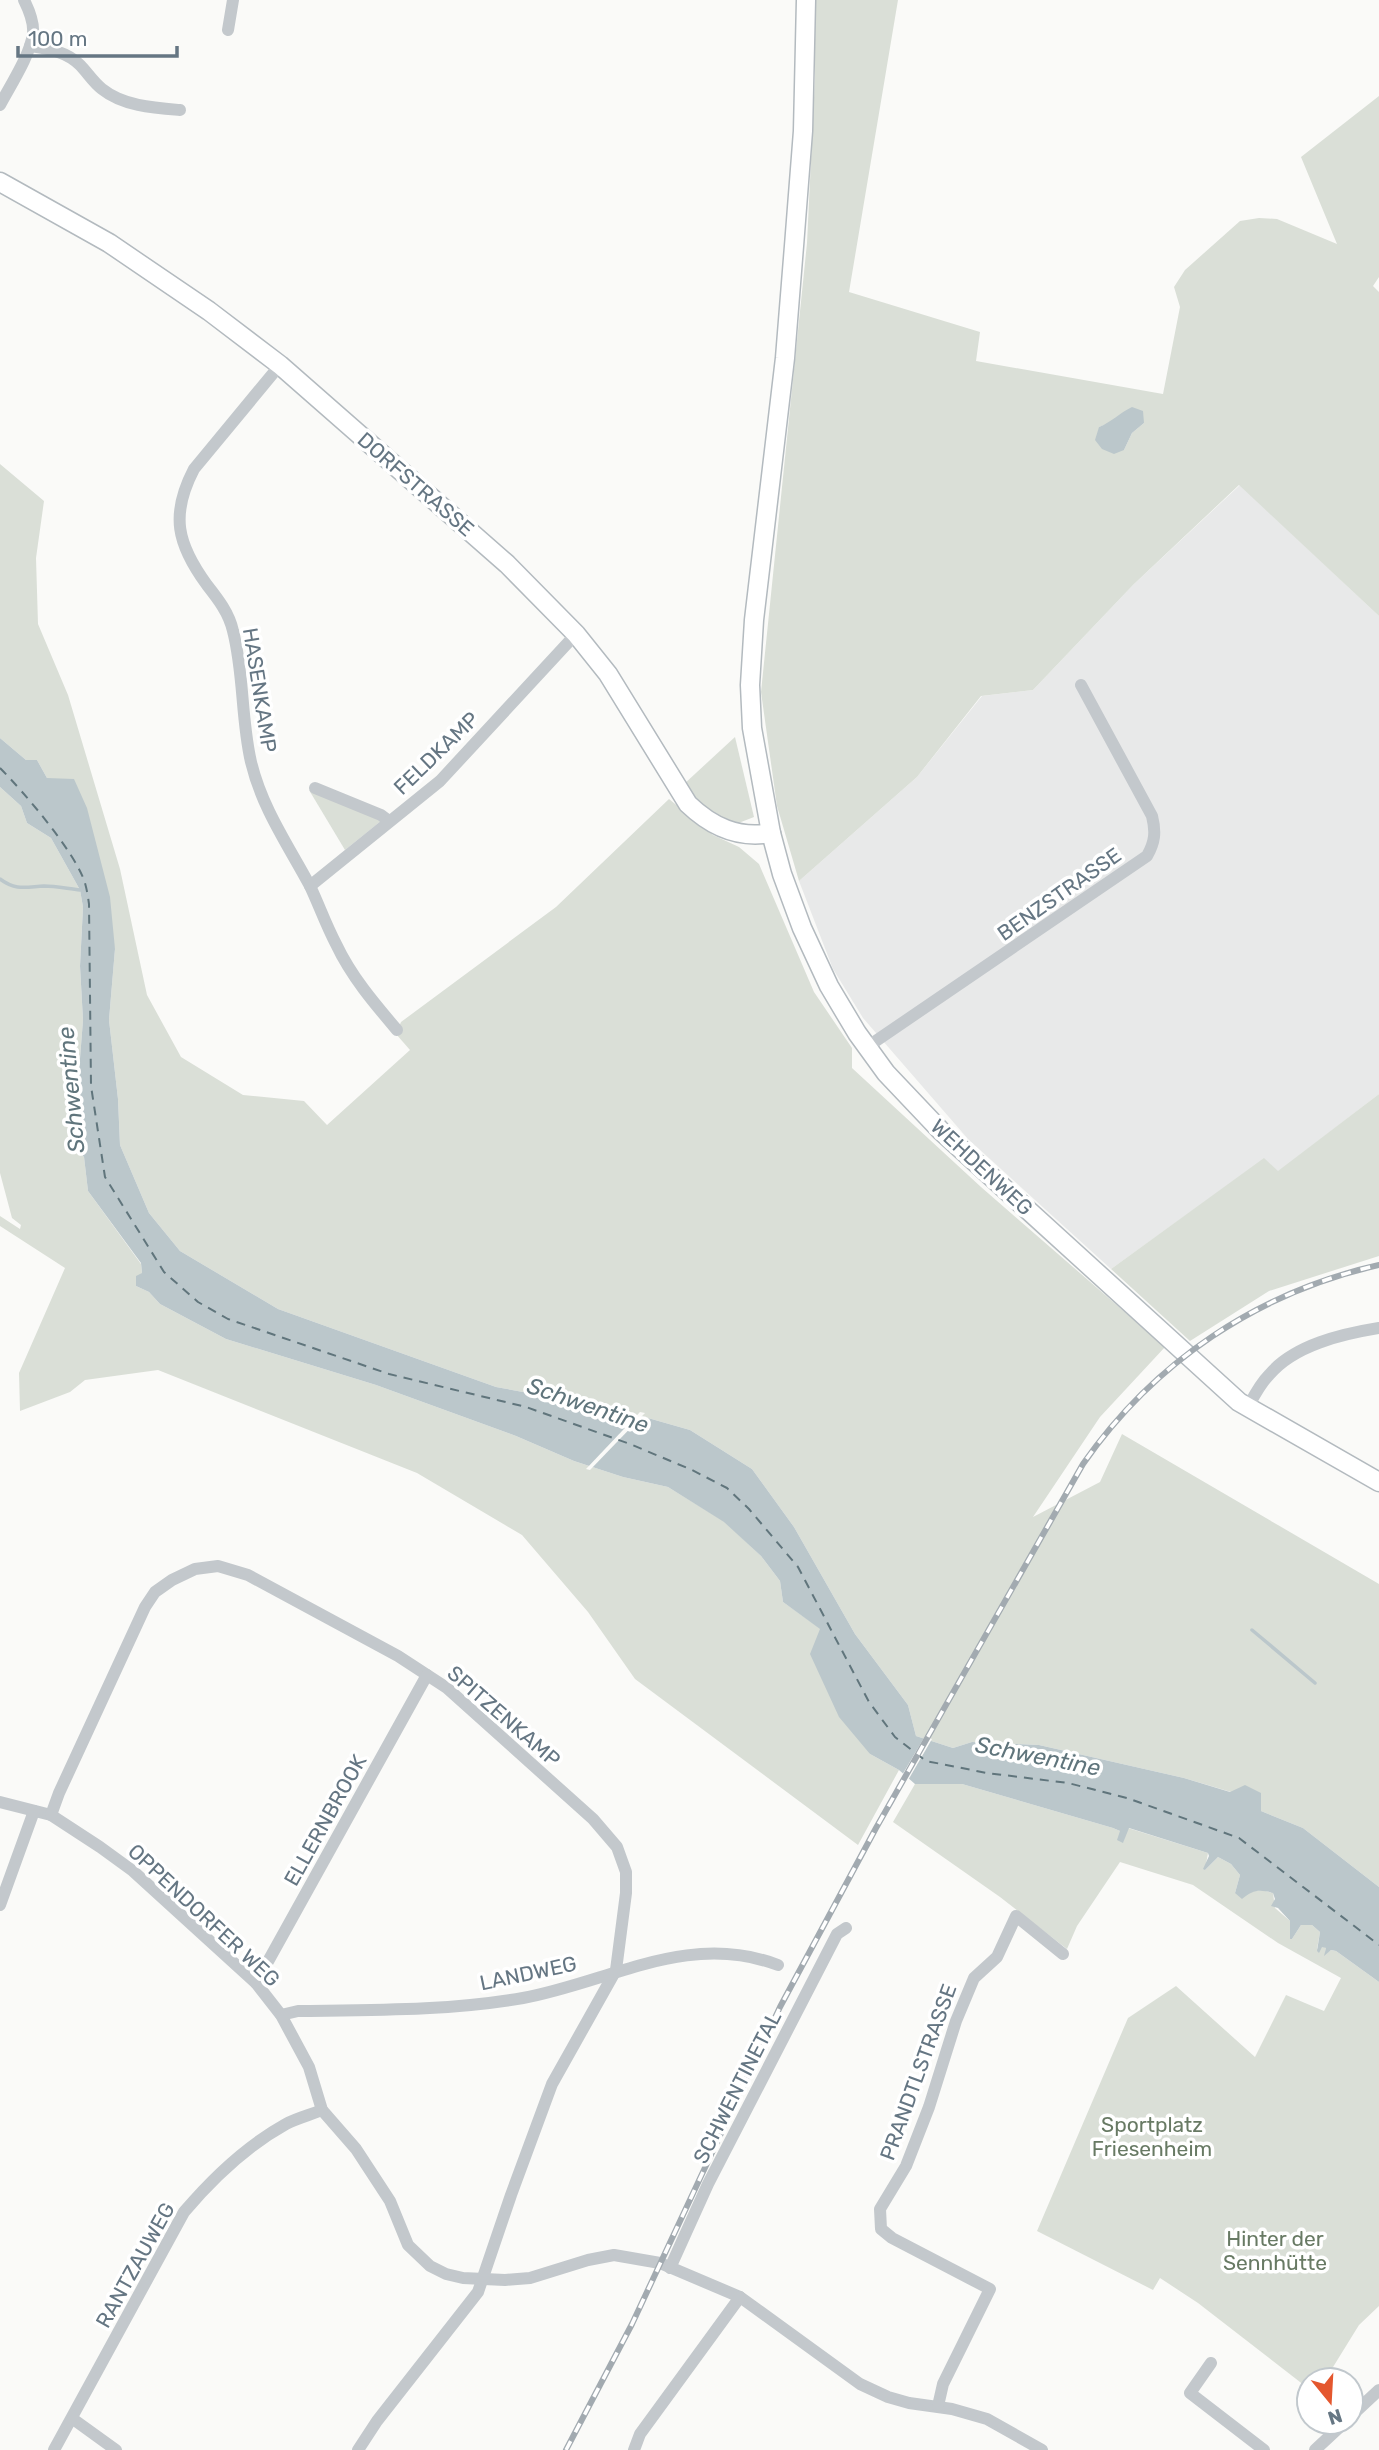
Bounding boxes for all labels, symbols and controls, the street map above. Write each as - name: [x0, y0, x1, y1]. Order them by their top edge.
- scale bar: [18, 14, 177, 58]
- text: 100 m: [28, 26, 87, 51]
- street label: DORFSTRASSE: [353, 427, 479, 541]
- street label: HASENKAMP: [238, 626, 282, 754]
- street label: FELDKAMP: [388, 706, 484, 800]
- street label: BENZSTRASSE: [992, 842, 1126, 946]
- water label: Schwentine: [52, 1026, 90, 1154]
- street label: WEHDENWEG: [926, 1114, 1038, 1220]
- water label: Schwentine: [524, 1371, 653, 1439]
- street label: SPITZENKAMP: [443, 1660, 565, 1772]
- water label: Schwentine: [973, 1730, 1103, 1782]
- street label: ELLERNBROOK: [279, 1750, 372, 1890]
- street label: OPPENDORFER WEG: [123, 1838, 285, 1992]
- street label: LANDWEG: [477, 1951, 579, 1995]
- street label: PRANDTLSTRASSE: [875, 1981, 961, 2163]
- street label: SCHWENTINETAL: [688, 2006, 786, 2167]
- park label: Sportplatz Friesenheim: [1092, 2112, 1212, 2161]
- street label: RANTZAUWEG: [90, 2198, 180, 2332]
- park label: Hinter der Sennhütte: [1223, 2226, 1327, 2275]
- north arrow: [1295, 2366, 1365, 2436]
- text: N: [1325, 2404, 1345, 2430]

